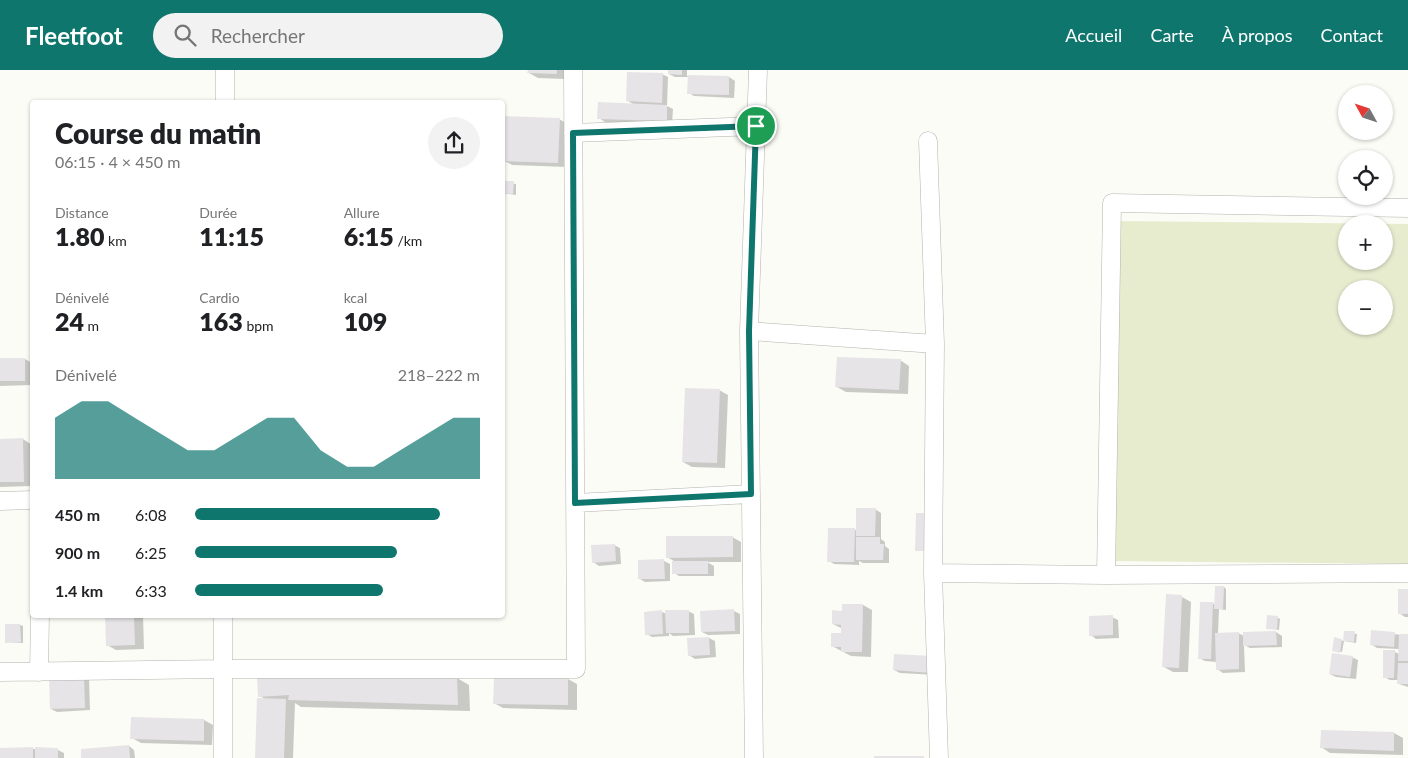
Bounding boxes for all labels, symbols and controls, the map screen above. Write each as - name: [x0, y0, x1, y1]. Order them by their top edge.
- search box: [153, 13, 503, 58]
- text: Fleetfoot: [25, 21, 123, 50]
- icon: search: [171, 21, 199, 49]
- text: Rechercher: [211, 24, 305, 47]
- text: Accueil: [1065, 24, 1122, 46]
- text: Carte: [1150, 24, 1194, 46]
- text: À propos: [1222, 24, 1293, 46]
- text: Contact: [1321, 24, 1383, 46]
- north arrow: [1338, 85, 1392, 140]
- map controls: [1338, 85, 1393, 335]
- pin: [735, 105, 777, 147]
- icon: arrive: [742, 112, 770, 140]
- text: Course du matin: [55, 116, 261, 150]
- button: share: [428, 117, 480, 169]
- button: locate: [1338, 150, 1393, 205]
- text: 06:15 · 4 × 450 m: [55, 152, 180, 171]
- text: Distance: [55, 204, 109, 221]
- text: Durée: [199, 204, 237, 221]
- text: Allure: [344, 204, 380, 221]
- button: +: [1338, 215, 1393, 270]
- text: 1.80: [55, 221, 104, 251]
- text: 11:15: [199, 221, 264, 251]
- text: 6:15: [344, 221, 394, 251]
- text: km: [104, 232, 127, 249]
- text: /km: [394, 232, 422, 249]
- button: −: [1338, 280, 1393, 335]
- text: Dénivelé: [55, 289, 109, 306]
- text: Cardio: [199, 289, 240, 306]
- text: kcal: [344, 289, 367, 306]
- text: 24: [55, 306, 84, 336]
- text: 163: [199, 306, 243, 336]
- text: 109: [344, 306, 387, 336]
- text: m: [84, 317, 99, 334]
- text: bpm: [243, 317, 274, 334]
- text: Dénivelé: [55, 365, 117, 384]
- text: 218–222 m: [398, 365, 480, 384]
- text: 450 m: [55, 505, 100, 524]
- text: 6:08: [135, 505, 167, 524]
- text: 900 m: [55, 543, 100, 562]
- text: 6:25: [135, 543, 167, 562]
- text: 1.4 km: [55, 581, 103, 600]
- text: 6:33: [135, 581, 167, 600]

